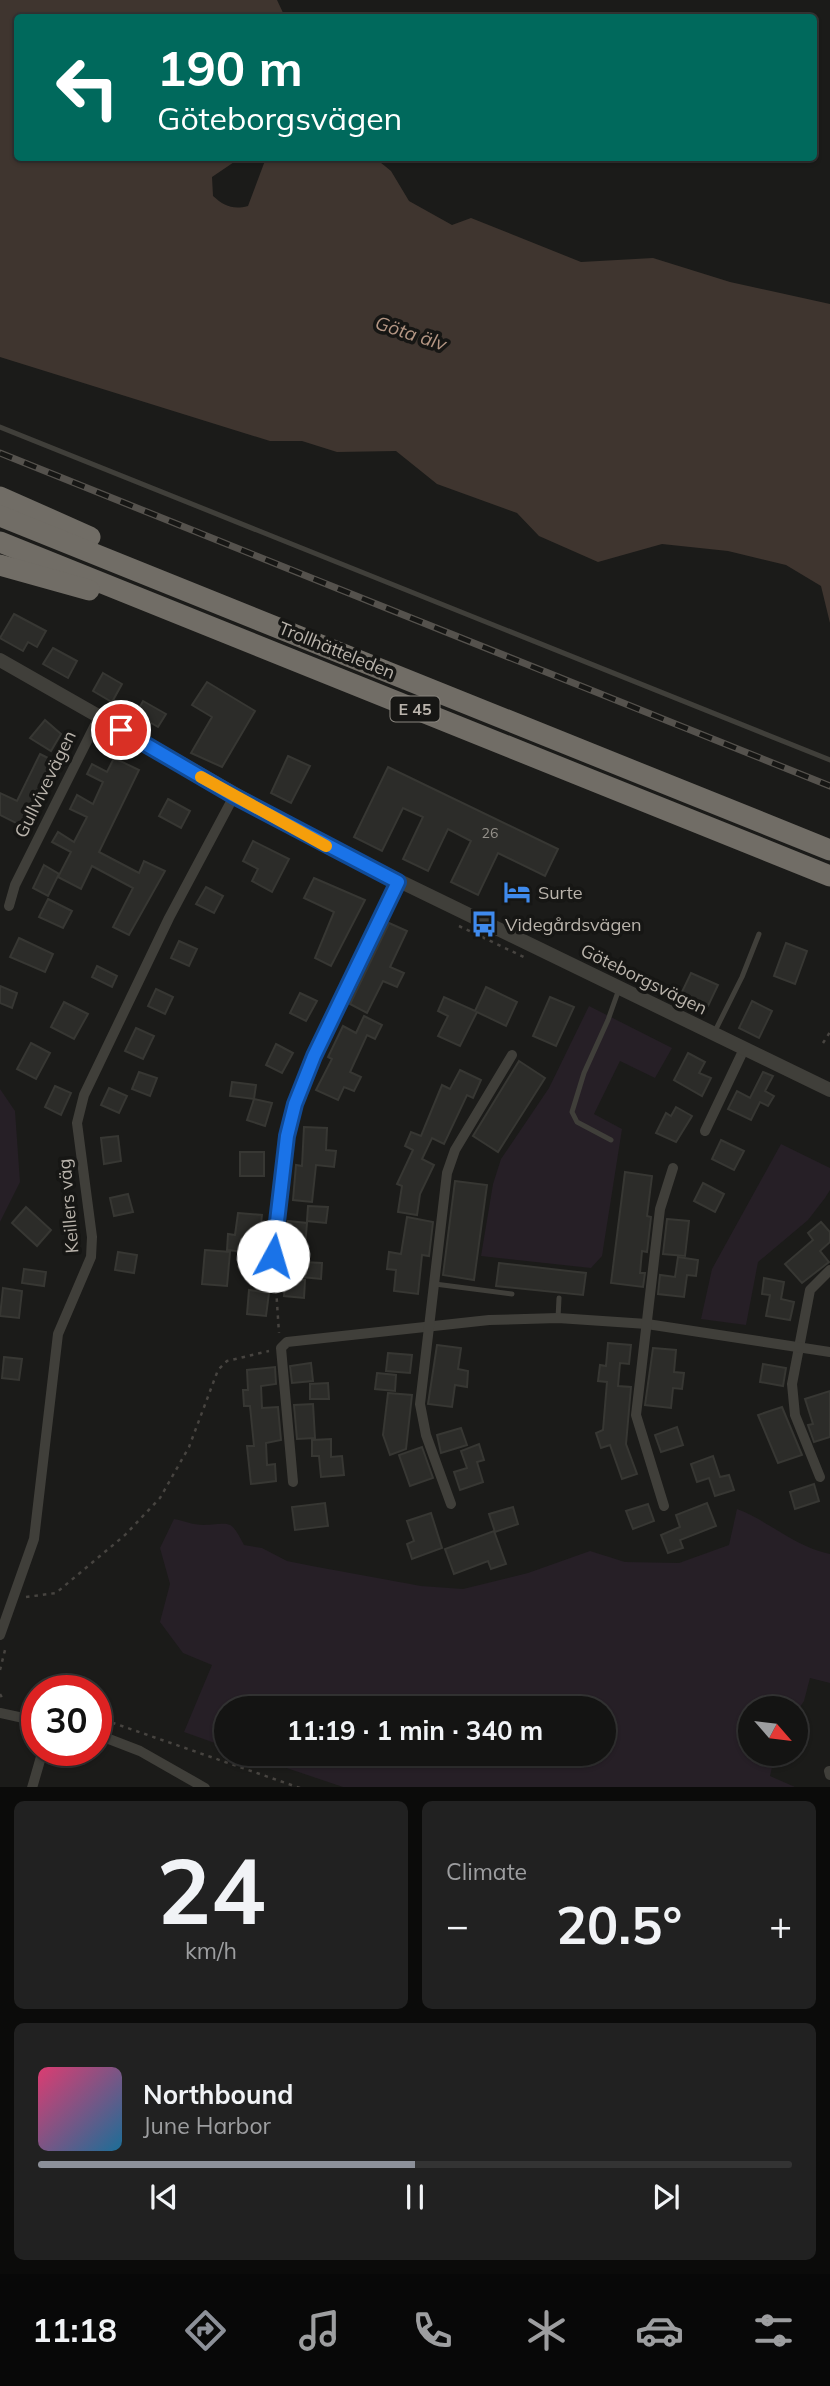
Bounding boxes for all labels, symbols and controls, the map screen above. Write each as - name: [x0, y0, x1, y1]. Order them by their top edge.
- text: 190 m: [157, 37, 303, 98]
- icon: left: [42, 42, 133, 133]
- text: Göteborgsvägen: [157, 98, 402, 138]
- water label: Göta älv: [372, 310, 451, 356]
- street label: Trollhätteleden: [275, 616, 399, 684]
- road number: E 45: [390, 696, 440, 722]
- pin: [91, 700, 151, 760]
- icon: arrive: [102, 711, 140, 749]
- street label: Gullvivevägen: [9, 727, 81, 841]
- house number: 26: [482, 824, 498, 842]
- hotel icon: Surte: [502, 877, 532, 907]
- place label: Surte: [538, 881, 583, 904]
- bus stop icon: Videgårdsvägen: [469, 909, 499, 939]
- place label: Videgårdsvägen: [505, 913, 642, 936]
- street label: Göteborgsvägen: [577, 938, 711, 1020]
- street label: Keillers väg: [52, 1158, 84, 1254]
- position arrow: [236, 1219, 310, 1293]
- speed limit sign: 30: [21, 1675, 112, 1766]
- north arrow: [738, 1696, 808, 1766]
- map controls: [738, 1696, 808, 1766]
- text: 11:19 · 1 min · 340 m: [287, 1714, 543, 1747]
- text: 24: [156, 1833, 266, 1947]
- text: Climate: [446, 1857, 527, 1886]
- text: 20.5°: [556, 1892, 682, 1957]
- text: −: [446, 1901, 469, 1949]
- text: +: [769, 1901, 792, 1949]
- text: km/h: [185, 1936, 237, 1965]
- text: Northbound: [143, 2078, 293, 2111]
- text: June Harbor: [143, 2111, 271, 2140]
- icon: previous: [145, 2178, 183, 2216]
- icon: pause: [396, 2178, 434, 2216]
- icon: next: [647, 2178, 685, 2216]
- icon: directions: [181, 2306, 230, 2355]
- icon: music: [295, 2306, 344, 2355]
- icon: phone: [408, 2306, 457, 2355]
- icon: climate: [522, 2306, 571, 2355]
- icon: car: [635, 2306, 684, 2355]
- icon: filters: [749, 2306, 798, 2355]
- text: 11:18: [32, 2310, 117, 2350]

